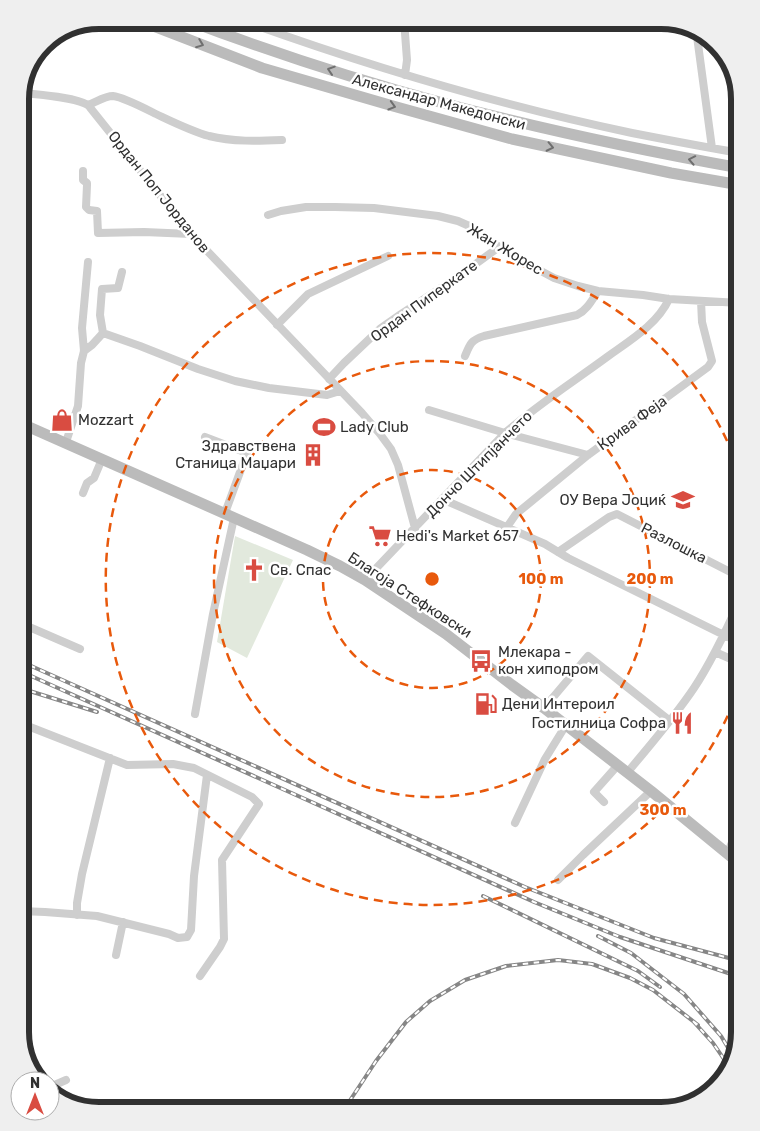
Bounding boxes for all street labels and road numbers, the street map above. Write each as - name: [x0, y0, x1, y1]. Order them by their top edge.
- street label: Александар Македонски: [350, 70, 528, 134]
- street label: Ордан Поп Јорданов: [104, 127, 214, 257]
- street label: Жан Жорес: [464, 219, 546, 279]
- street label: Ордан Пиперкате: [367, 256, 481, 346]
- street label: Крива Феја: [594, 392, 670, 454]
- street label: Дончо Штипјанчето: [422, 407, 536, 521]
- street label: Разлошка: [638, 519, 710, 567]
- street label: Благоја Стефковски: [345, 548, 475, 642]

